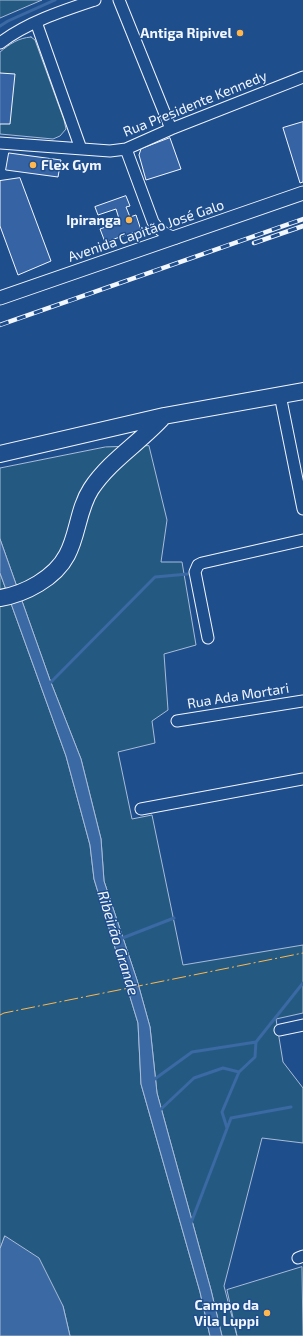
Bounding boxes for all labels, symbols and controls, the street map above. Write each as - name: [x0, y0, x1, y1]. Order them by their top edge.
- place label: Antiga Ripivel: [140, 25, 232, 41]
- marker: Antiga Ripivel: [235, 28, 245, 38]
- street label: Rua Presidente Kennedy: [121, 67, 269, 141]
- place label: Flex Gym: [41, 157, 102, 173]
- marker: Flex Gym: [28, 160, 38, 170]
- street label: Avenida Capitão José Galo: [66, 196, 226, 266]
- place label: Ipiranga: [66, 212, 121, 228]
- marker: Ipiranga: [124, 215, 134, 225]
- street label: Rua Ada Mortari: [186, 680, 290, 712]
- water label: Ribeirão Grande: [94, 888, 142, 998]
- place label: Campo da Vila Luppi: [194, 1297, 259, 1330]
- marker: Campo da Vila Luppi: [262, 1308, 272, 1318]

